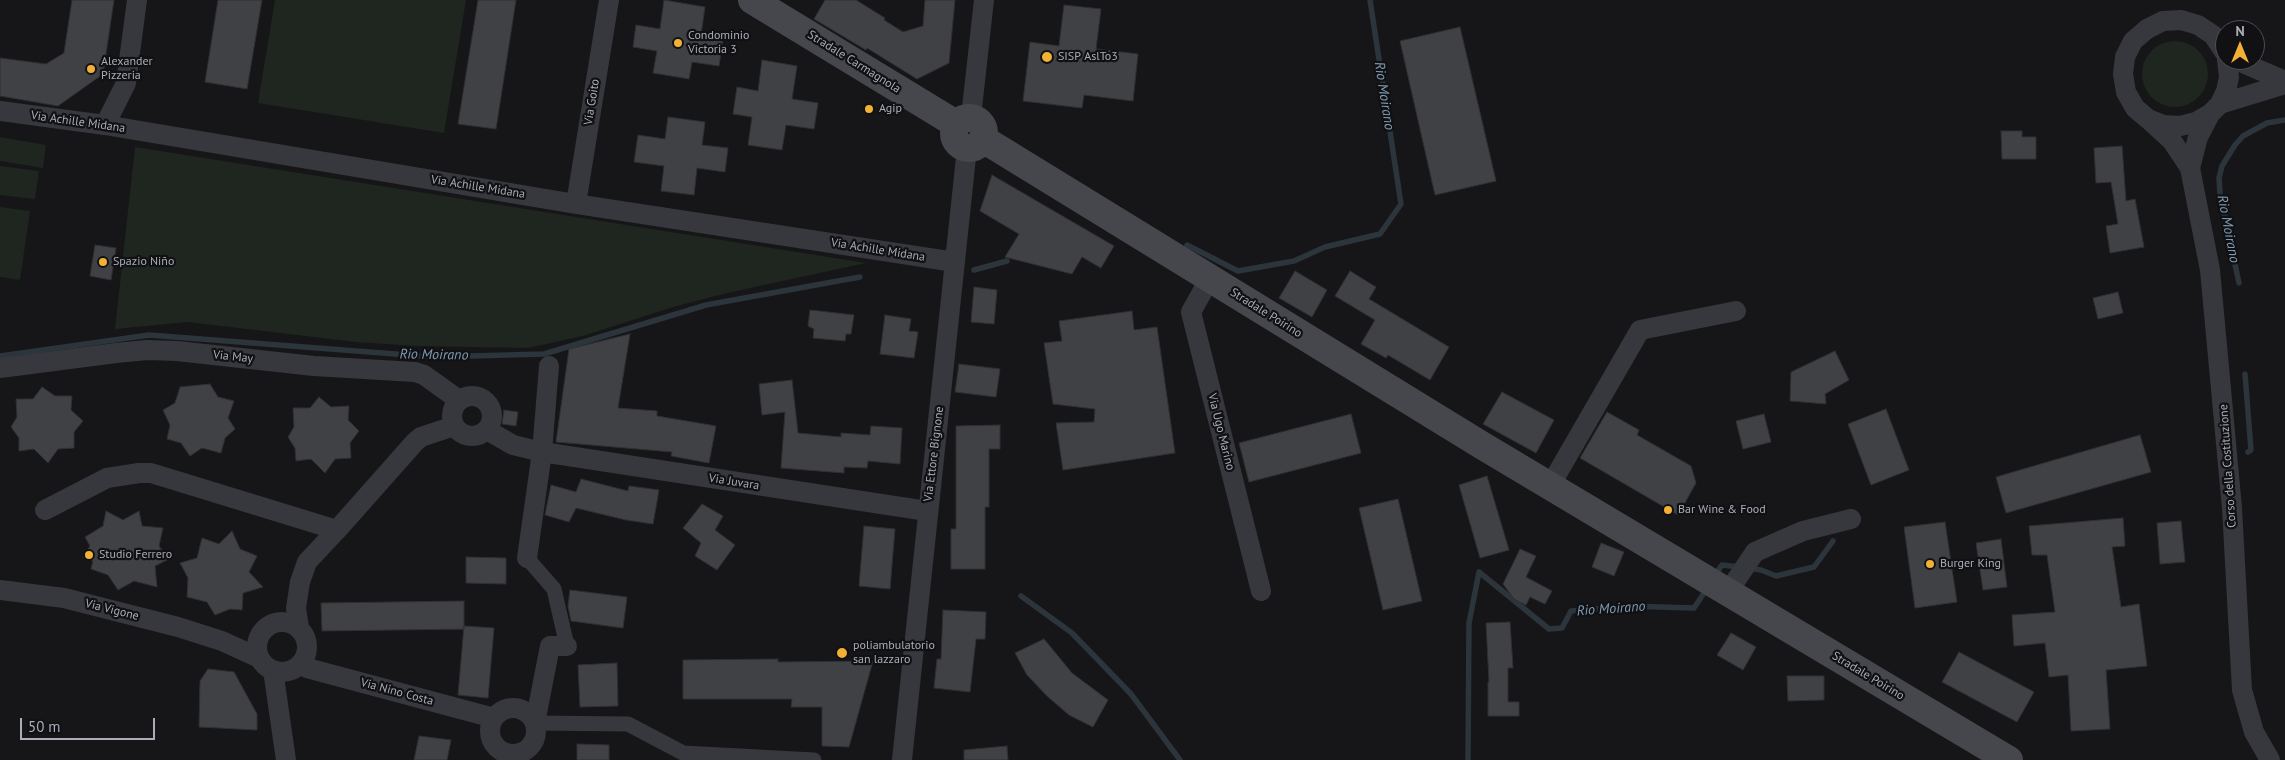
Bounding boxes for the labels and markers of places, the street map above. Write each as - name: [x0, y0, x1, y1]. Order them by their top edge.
- place label: Condominio Victoria 3: [688, 29, 749, 57]
- marker: Condominio Victoria 3: [672, 37, 684, 49]
- marker: SISP AslTo3: [1040, 50, 1054, 64]
- place label: SISP AslTo3: [1058, 50, 1118, 64]
- place label: Alexander Pizzeria: [101, 55, 153, 83]
- marker: Alexander Pizzeria: [85, 63, 97, 75]
- place label: Agip: [879, 102, 902, 116]
- marker: Agip: [863, 103, 875, 115]
- place label: Spazio Niño: [113, 255, 174, 269]
- marker: Spazio Niño: [97, 256, 109, 268]
- place label: Bar Wine & Food: [1678, 503, 1766, 517]
- marker: Bar Wine & Food: [1662, 504, 1674, 516]
- place label: Studio Ferrero: [99, 548, 172, 562]
- marker: Studio Ferrero: [83, 549, 95, 561]
- place label: Burger King: [1940, 557, 2001, 571]
- marker: Burger King: [1924, 558, 1936, 570]
- place label: poliambulatorio san lazzaro: [853, 639, 935, 667]
- marker: poliambulatorio san lazzaro: [835, 646, 849, 660]

